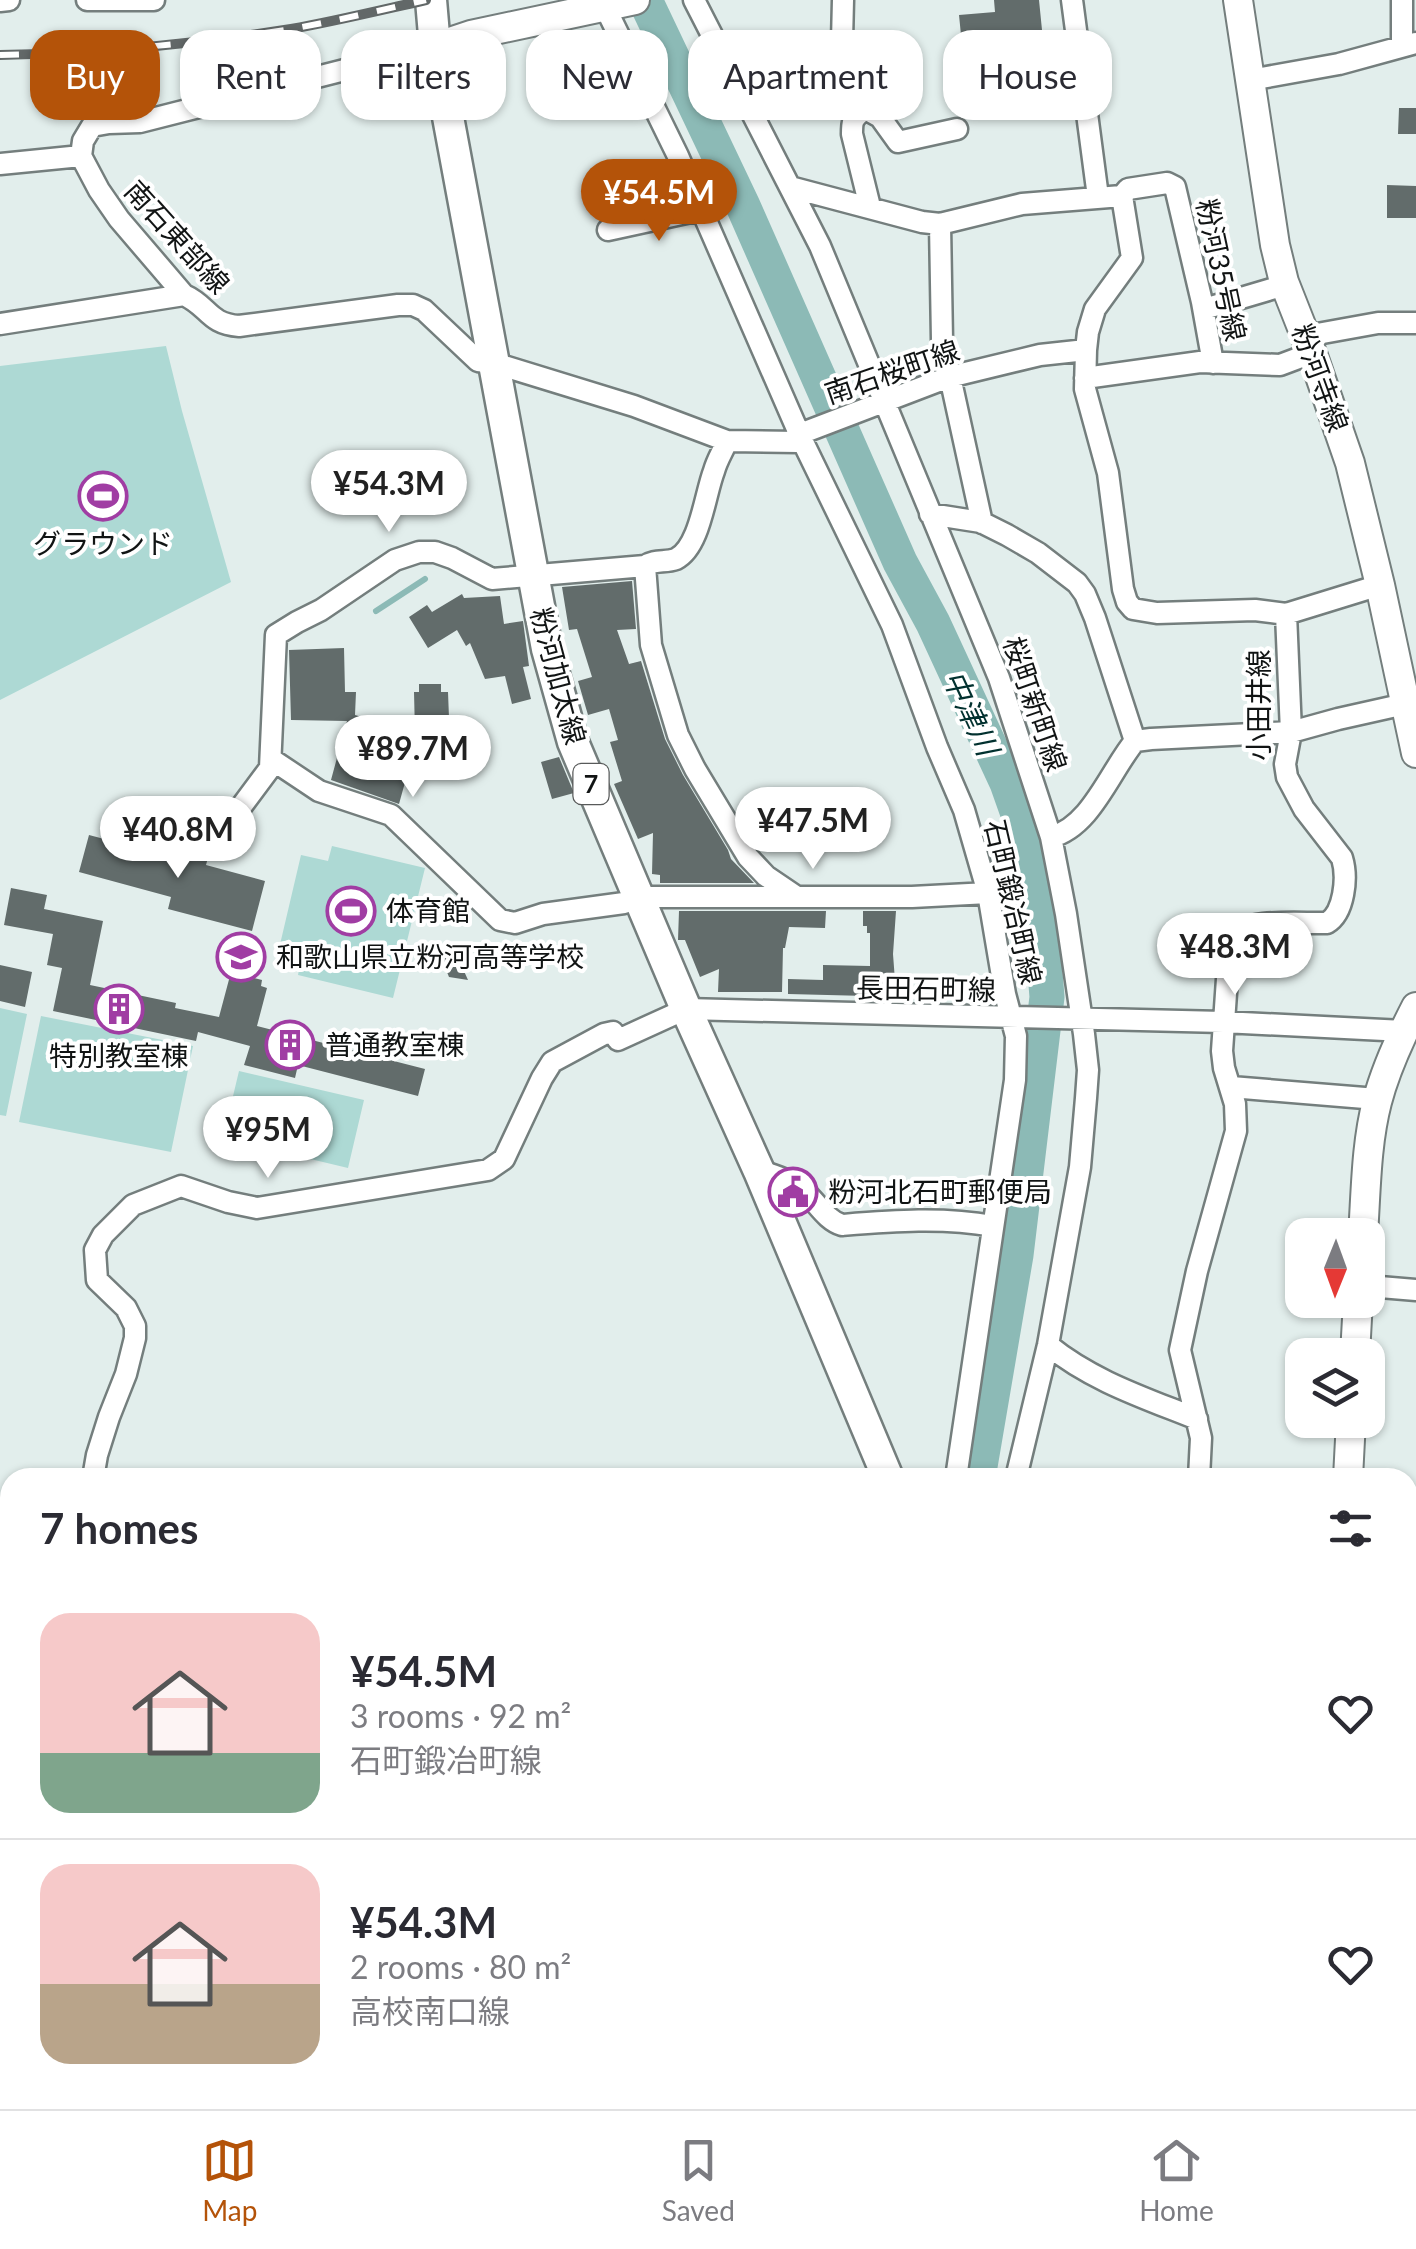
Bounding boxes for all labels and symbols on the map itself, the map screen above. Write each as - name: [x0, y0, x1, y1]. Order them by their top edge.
- pin: ¥54.5M: [578, 159, 740, 244]
- street label: 南石東部線: [118, 173, 237, 300]
- street label: 粉河35号線: [1190, 196, 1254, 344]
- street label: 粉河寺線: [1286, 319, 1356, 436]
- street label: 南石桜町線: [820, 332, 963, 410]
- pin: ¥54.3M: [308, 450, 470, 535]
- sports icon: グラウンド: [77, 470, 129, 522]
- place label: グラウンド: [33, 526, 173, 560]
- street label: 粉河加太線: [524, 604, 594, 748]
- street label: 桜町新町線: [997, 632, 1075, 775]
- street label: 小田井線: [1241, 649, 1275, 761]
- water label: 中津川: [936, 664, 1008, 763]
- pin: ¥89.7M: [332, 715, 494, 800]
- road number: 7: [574, 764, 608, 804]
- pin: ¥47.5M: [732, 787, 894, 872]
- pin: ¥40.8M: [97, 796, 259, 881]
- street label: 石町鍛冶町線: [979, 816, 1049, 987]
- sports icon: 体育館: [325, 885, 377, 937]
- place label: 体育館: [386, 893, 470, 927]
- pin: ¥48.3M: [1154, 913, 1316, 998]
- school or university icon: 和歌山県立粉河高等学校: [215, 931, 267, 983]
- place label: 和歌山県立粉河高等学校: [276, 939, 584, 973]
- street label: 長田石町線: [856, 970, 996, 1006]
- building icon: 特別教室棟: [93, 983, 145, 1035]
- building icon: 普通教室棟: [264, 1019, 316, 1071]
- place label: 普通教室棟: [325, 1027, 465, 1061]
- place label: 特別教室棟: [49, 1038, 189, 1072]
- pin: ¥95M: [209, 1096, 327, 1181]
- public building icon: 粉河北石町郵便局: [767, 1166, 819, 1218]
- place label: 粉河北石町郵便局: [828, 1174, 1052, 1208]
- north arrow: [1285, 1218, 1385, 1318]

